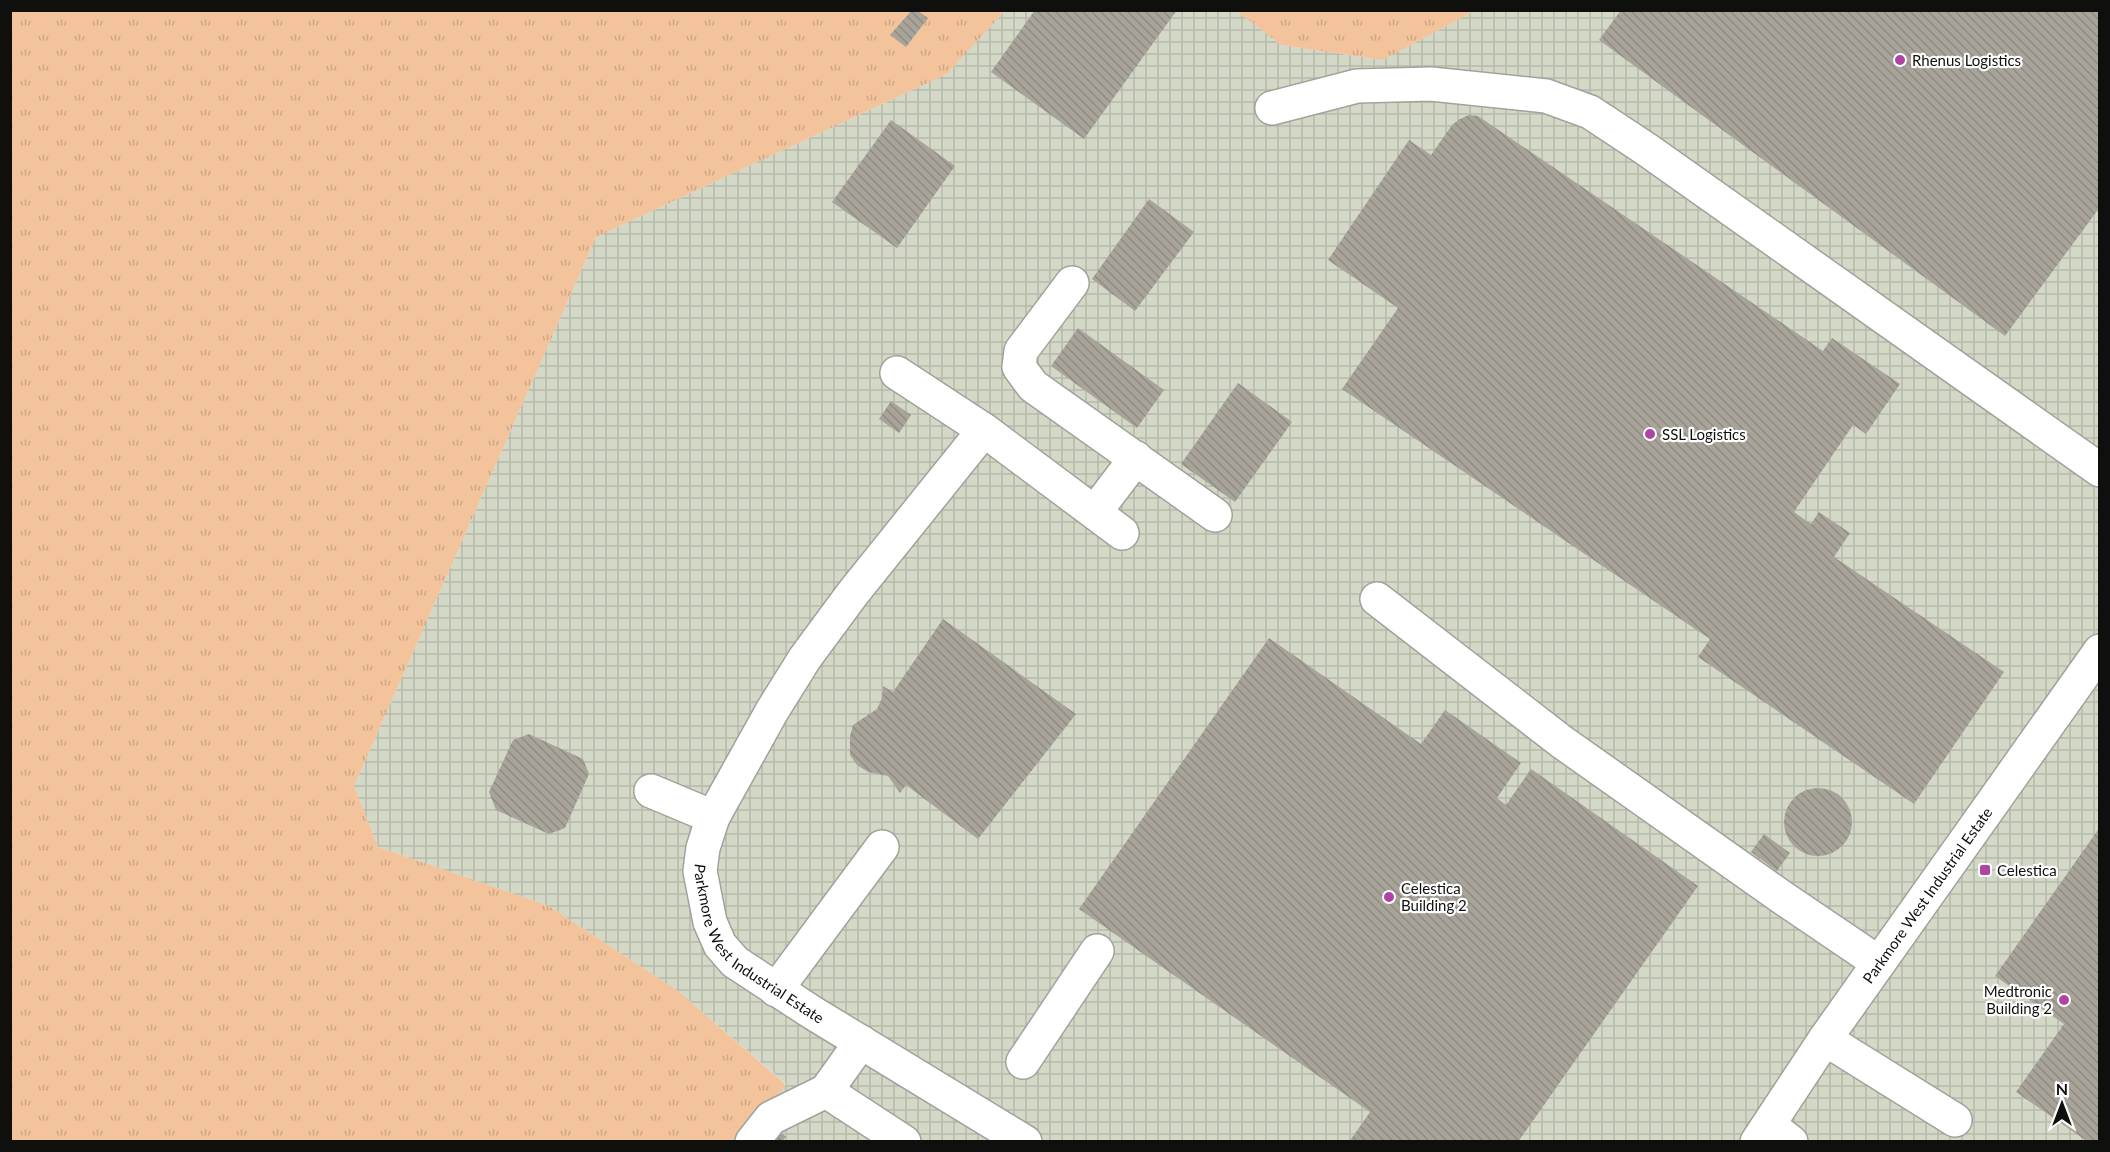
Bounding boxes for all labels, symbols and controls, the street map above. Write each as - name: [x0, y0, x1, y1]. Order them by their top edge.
- place label: Rhenus Logistics: [1912, 51, 2021, 69]
- marker: Rhenus Logistics: [1893, 53, 1907, 67]
- place label: SSL Logistics: [1662, 425, 1746, 443]
- marker: SSL Logistics: [1643, 427, 1657, 441]
- street label: Parkmore West Industrial Estate: [1859, 803, 1996, 986]
- place label: Celestica: [1997, 861, 2057, 879]
- street label: Parkmore West Industrial Estate: [691, 863, 827, 1027]
- marker: Celestica: [1978, 863, 1992, 877]
- place label: Celestica Building 2: [1401, 879, 1467, 914]
- marker: Celestica Building 2: [1382, 890, 1396, 904]
- place label: Medtronic Building 2: [1984, 982, 2052, 1017]
- marker: Medtronic Building 2: [2057, 993, 2071, 1007]
- north arrow: [2032, 1074, 2092, 1134]
- text: N: [2056, 1079, 2068, 1098]

